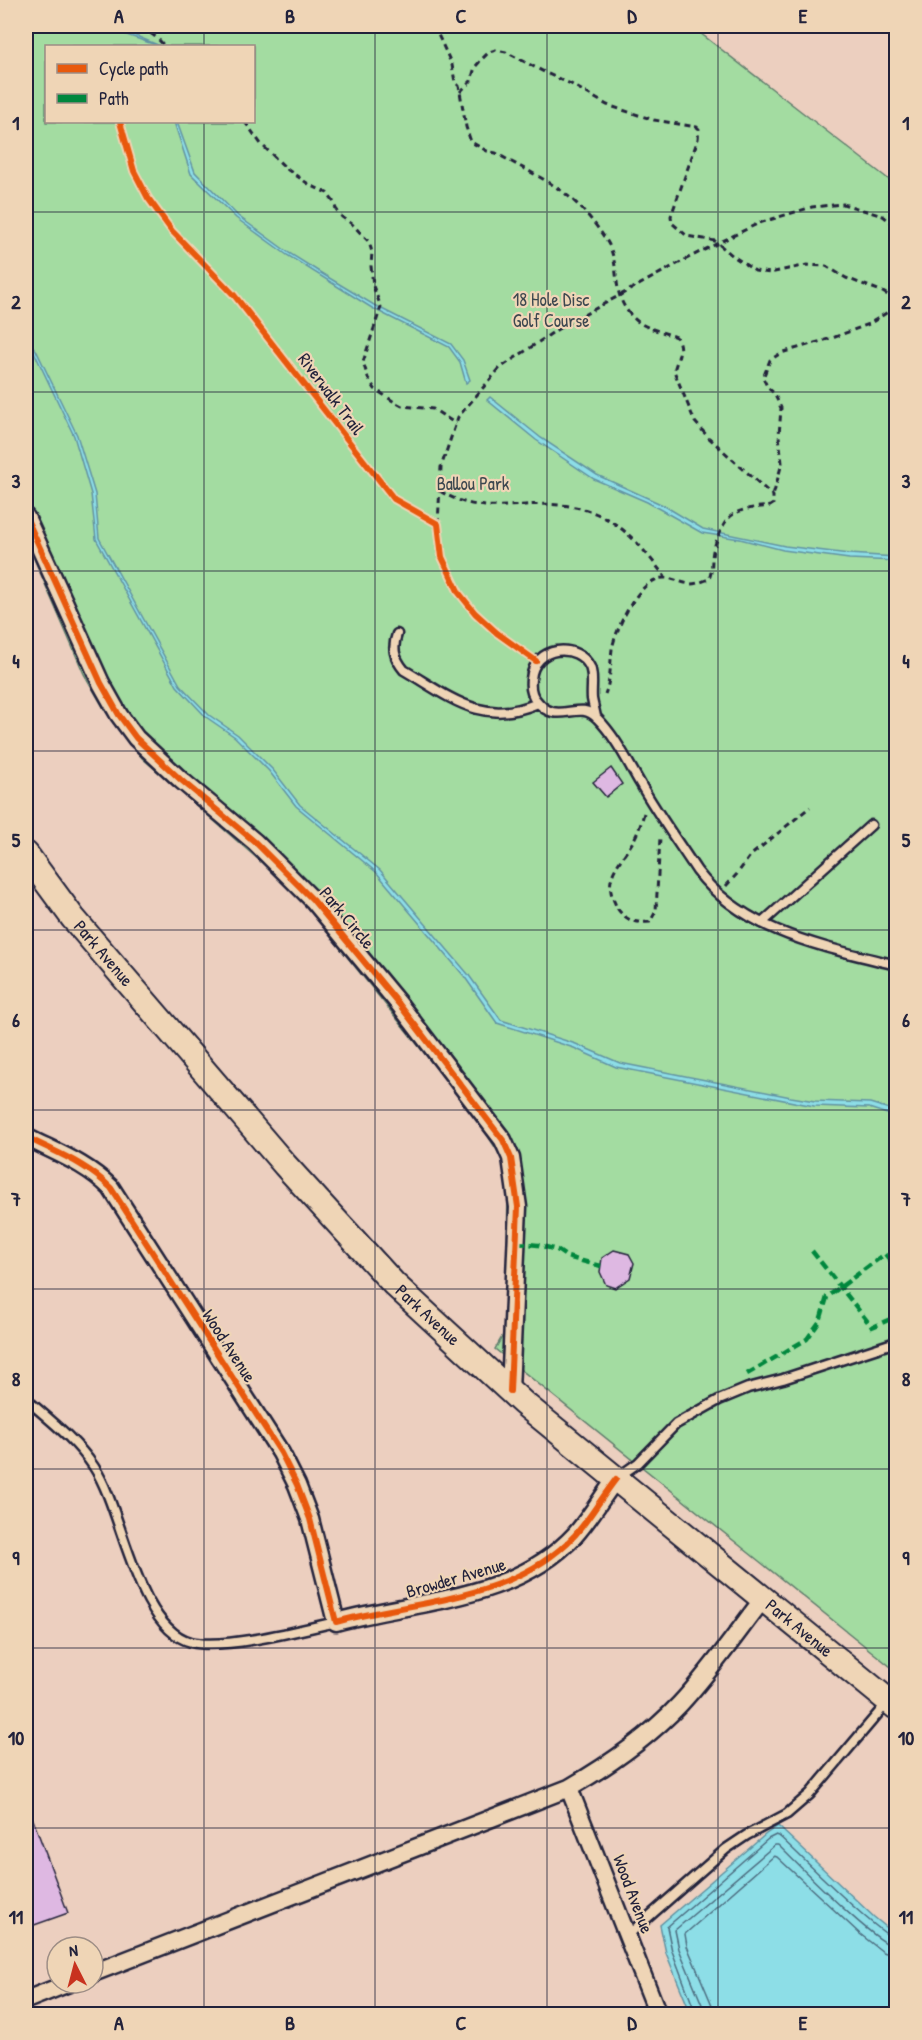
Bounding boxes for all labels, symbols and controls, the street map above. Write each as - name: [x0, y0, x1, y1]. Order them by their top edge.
- text: A: [114, 2, 124, 29]
- text: B: [285, 2, 295, 29]
- text: C: [456, 2, 467, 29]
- text: D: [627, 2, 637, 29]
- text: E: [799, 2, 808, 29]
- legend: [45, 45, 255, 123]
- text: Cycle path: [99, 56, 169, 81]
- text: Path: [99, 86, 129, 111]
- text: 1: [12, 109, 20, 136]
- text: 1: [902, 109, 910, 136]
- park label: 18 Hole Disc Golf Course: [513, 287, 589, 333]
- text: 2: [11, 288, 21, 315]
- text: 2: [901, 288, 911, 315]
- street label: Riverwalk Trail: [292, 348, 371, 440]
- text: 3: [12, 467, 21, 494]
- text: 3: [902, 467, 911, 494]
- park label: Ballou Park: [437, 471, 510, 496]
- text: 4: [12, 647, 20, 674]
- text: 4: [902, 647, 910, 674]
- text: 5: [12, 826, 21, 853]
- text: 5: [902, 826, 911, 853]
- street label: Park Circle: [314, 881, 381, 954]
- street label: Park Avenue: [68, 915, 139, 992]
- text: 6: [12, 1006, 20, 1033]
- text: 6: [902, 1006, 910, 1033]
- text: 7: [10, 1185, 21, 1212]
- text: 7: [900, 1185, 911, 1212]
- street label: Park Avenue: [390, 1278, 466, 1351]
- street label: Wood Avenue: [196, 1304, 262, 1387]
- text: 8: [12, 1365, 21, 1392]
- text: 8: [902, 1365, 911, 1392]
- text: 9: [12, 1544, 20, 1571]
- text: 9: [902, 1544, 910, 1571]
- street label: Browder Avenue: [403, 1551, 509, 1604]
- street label: Park Avenue: [761, 1593, 838, 1663]
- text: 10: [8, 1724, 24, 1751]
- text: 10: [898, 1724, 914, 1751]
- street label: Wood Avenue: [607, 1851, 660, 1937]
- text: 11: [9, 1903, 23, 1930]
- text: 11: [899, 1903, 913, 1930]
- north arrow: [45, 1935, 105, 1995]
- text: N: [68, 1939, 79, 1961]
- text: A: [114, 2009, 124, 2036]
- text: B: [285, 2009, 295, 2036]
- text: C: [456, 2009, 467, 2036]
- text: D: [627, 2009, 637, 2036]
- text: E: [799, 2009, 808, 2036]

